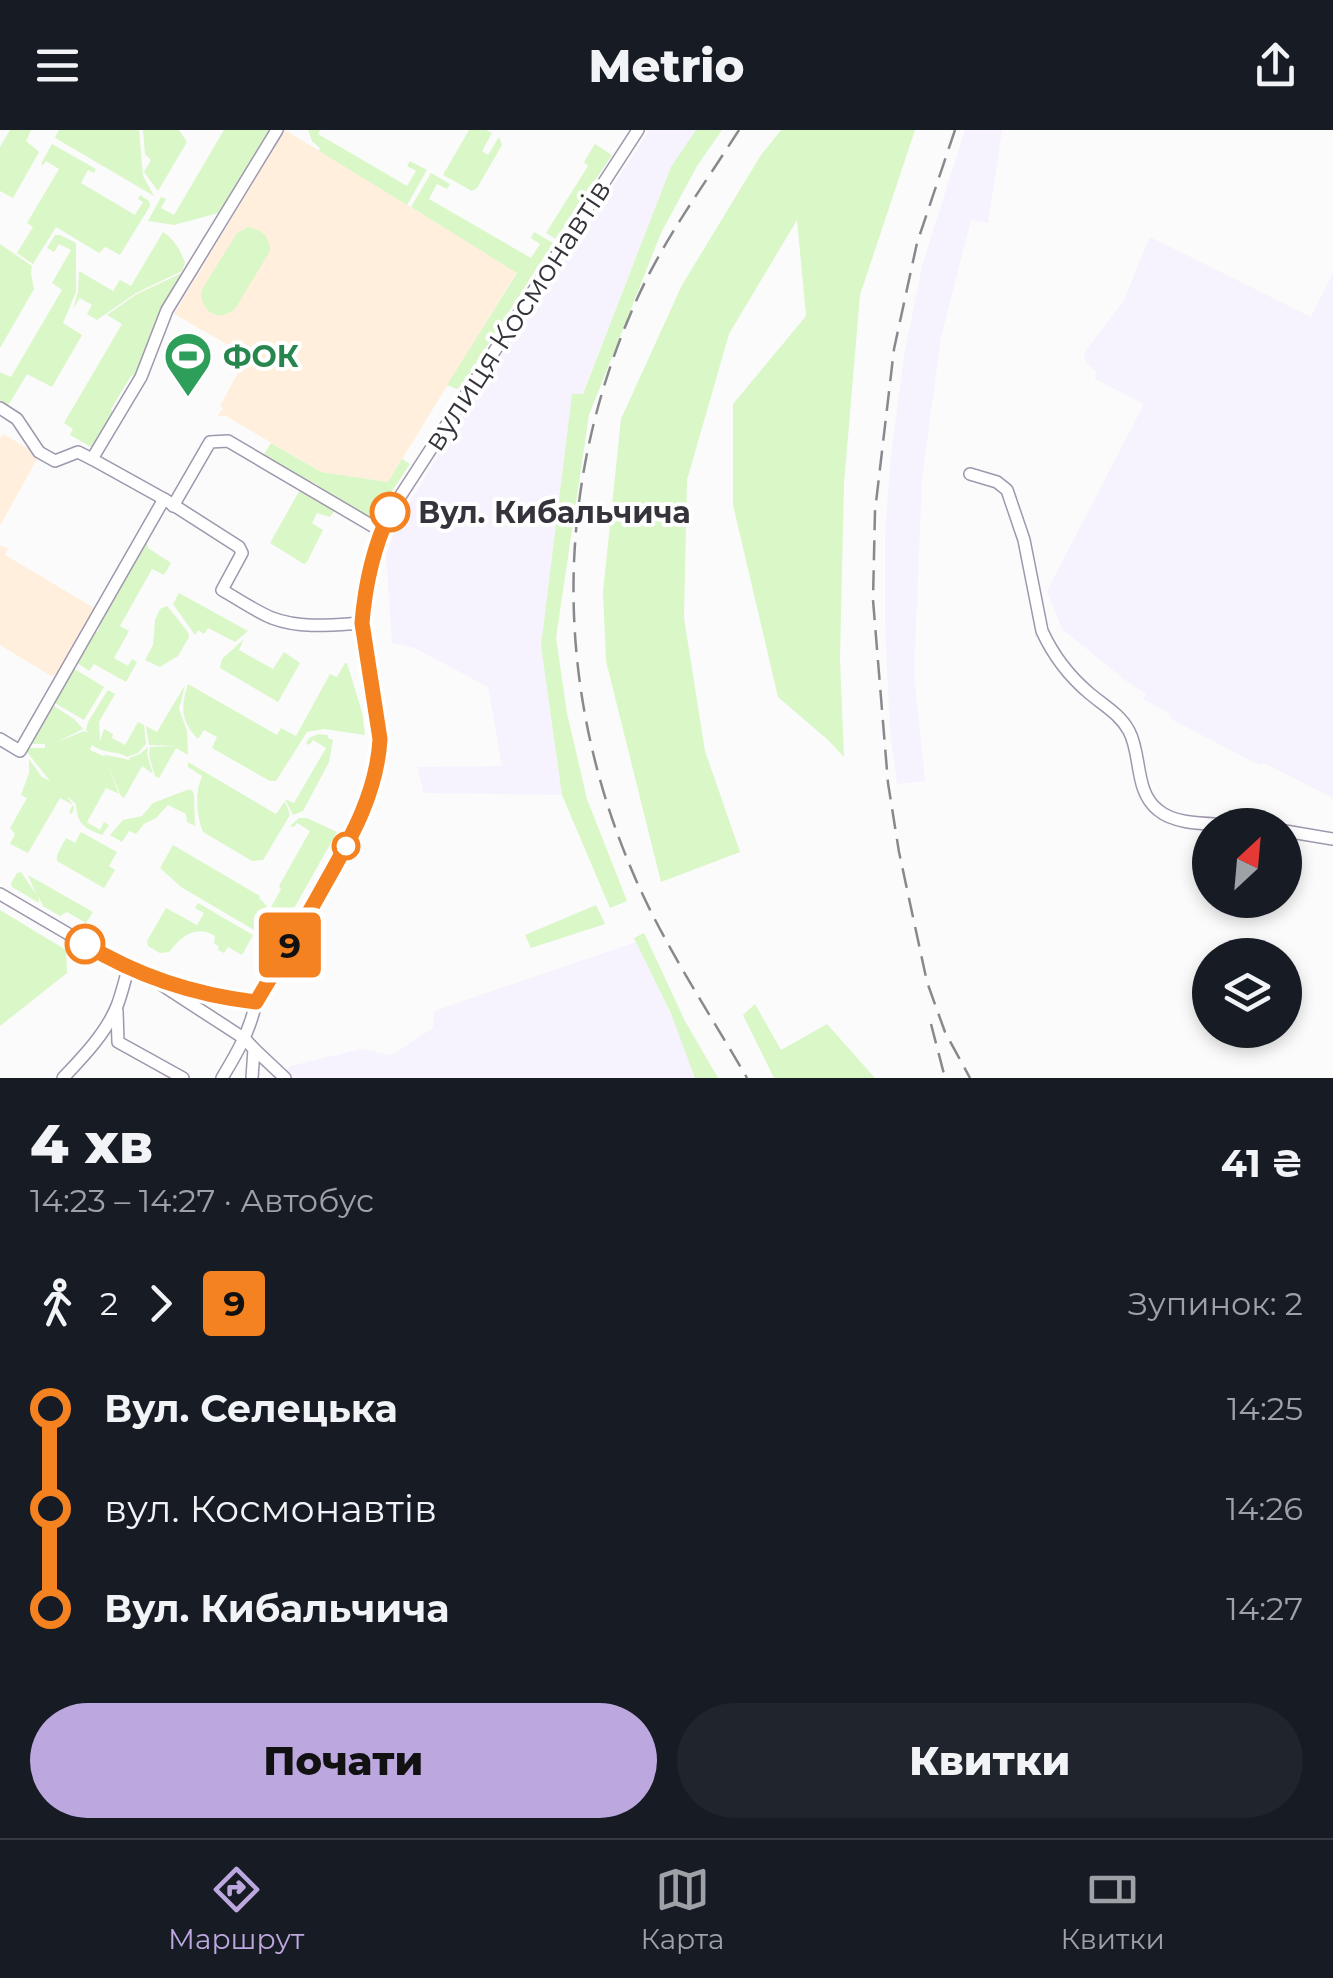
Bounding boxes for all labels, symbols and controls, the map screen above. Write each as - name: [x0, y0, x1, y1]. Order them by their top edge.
- icon: menu: [30, 38, 85, 93]
- text: Metrio: [589, 38, 744, 93]
- icon: share: [1248, 38, 1303, 93]
- street label: вулиця Космонавтів: [415, 172, 619, 458]
- sports icon: ФОК: [162, 330, 214, 398]
- place label: ФОК: [223, 338, 299, 375]
- marker: Вул. Кибальчича: [371, 493, 409, 531]
- place label: Вул. Кибальчича: [418, 494, 691, 531]
- north arrow: [1192, 808, 1302, 918]
- map controls: [1192, 808, 1302, 1048]
- unlabelled marker: [333, 833, 359, 859]
- line badge: 9: [258, 912, 322, 978]
- text: 9: [279, 924, 301, 967]
- unlabelled marker: [66, 925, 104, 963]
- button: layers: [1192, 938, 1302, 1048]
- text: 4 хв: [30, 1110, 153, 1177]
- text: 41 ₴: [1221, 1140, 1303, 1187]
- text: 14:23 – 14:27 · Автобус: [30, 1181, 374, 1220]
- icon: walk: [30, 1276, 85, 1331]
- icon: forward: [133, 1276, 188, 1331]
- text: 9: [223, 1282, 245, 1325]
- text: 2: [100, 1284, 118, 1323]
- text: Зупинок: 2: [1128, 1284, 1303, 1323]
- text: Вул. Селецька: [104, 1385, 398, 1432]
- text: 14:25: [1227, 1389, 1303, 1428]
- text: вул. Космонавтів: [104, 1485, 437, 1532]
- text: 14:26: [1226, 1489, 1303, 1528]
- text: Вул. Кибальчича: [104, 1585, 449, 1632]
- text: 14:27: [1226, 1589, 1303, 1628]
- button: Почати: [30, 1703, 657, 1818]
- button: Квитки: [677, 1703, 1303, 1818]
- tab: Маршрут: [168, 1862, 304, 1956]
- tab: Карта: [640, 1862, 724, 1956]
- tab: Квитки: [1060, 1862, 1165, 1956]

